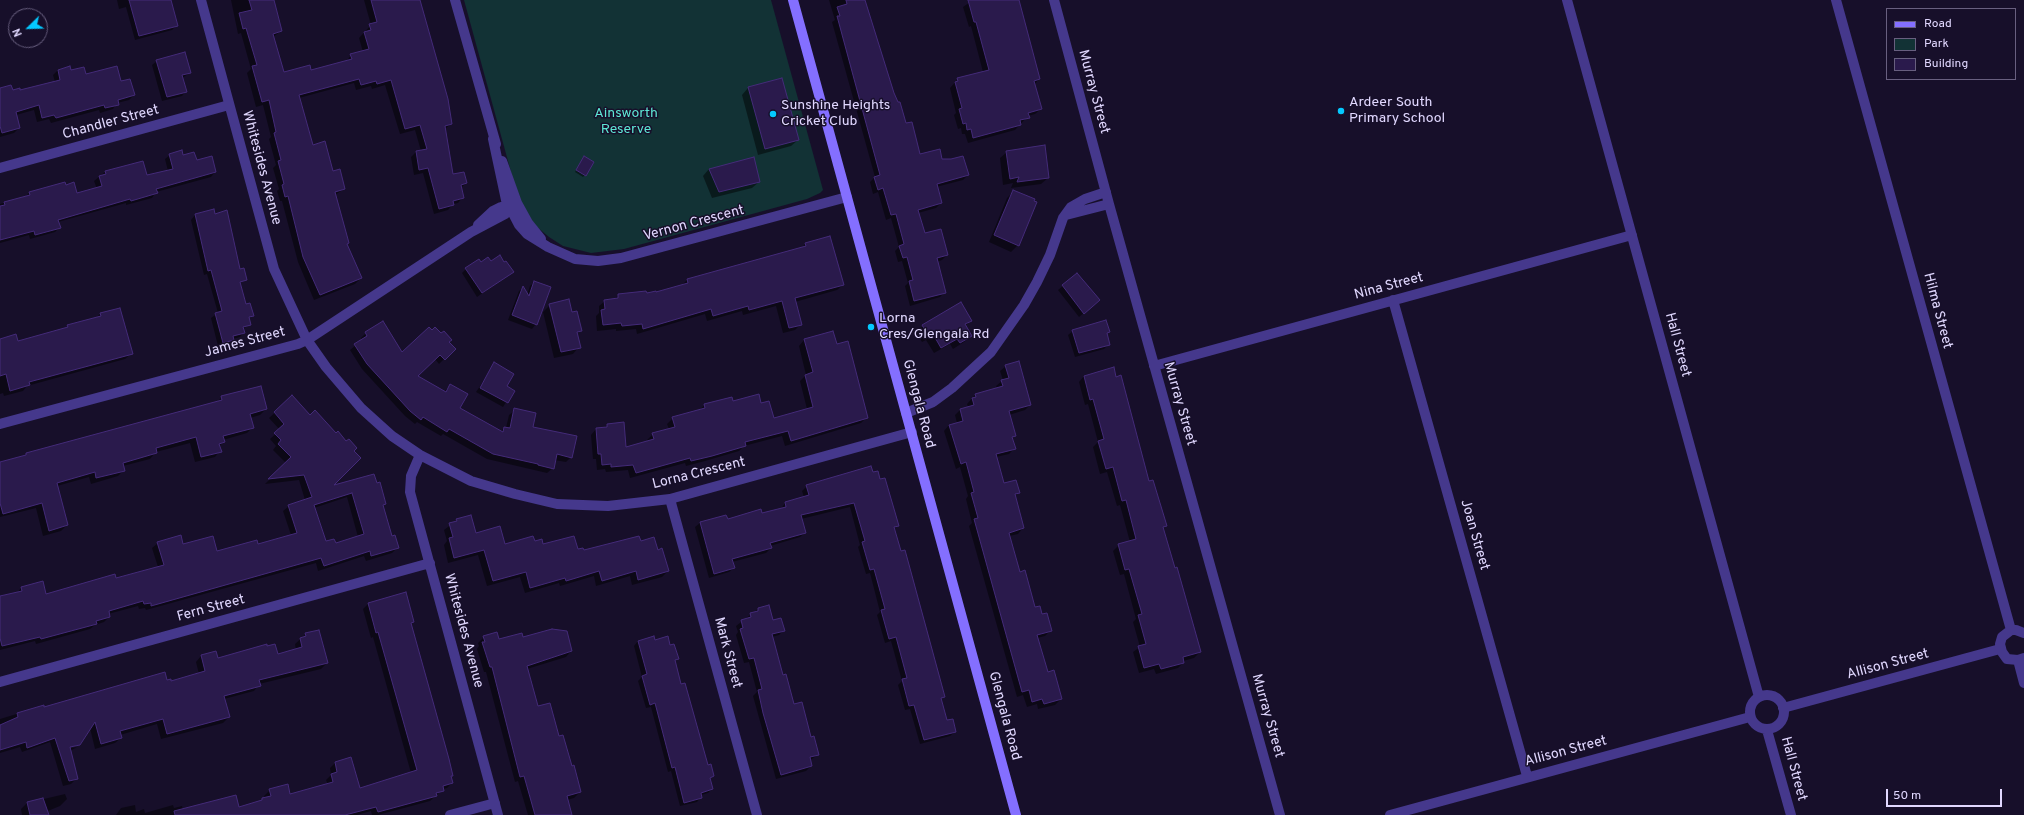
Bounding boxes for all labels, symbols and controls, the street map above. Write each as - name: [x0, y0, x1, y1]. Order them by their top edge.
- north arrow: [8, 8, 48, 48]
- legend: [1886, 8, 2016, 80]
- text: Road: [1924, 16, 1952, 32]
- text: N: [10, 26, 26, 39]
- text: Park: [1924, 36, 1949, 52]
- street label: Murray Street: [1074, 48, 1112, 136]
- text: Building: [1924, 56, 1968, 72]
- place label: Ardeer South Primary School: [1349, 95, 1445, 128]
- place label: Sunshine Heights Cricket Club: [781, 98, 890, 130]
- street label: Chandler Street: [61, 102, 161, 144]
- park label: Ainsworth Reserve: [594, 106, 658, 138]
- marker: Ardeer South Primary School: [1336, 106, 1346, 116]
- street label: Whitesides Avenue: [238, 109, 284, 227]
- marker: Sunshine Heights Cricket Club: [768, 109, 778, 119]
- street label: Vernon Crescent: [642, 202, 746, 246]
- street label: Nina Street: [1353, 270, 1425, 304]
- street label: Hilma Street: [1919, 271, 1955, 351]
- place label: Lorna Cres/Glengala Rd: [879, 311, 989, 344]
- street label: Hall Street: [1660, 311, 1694, 379]
- marker: Lorna Cres/Glengala Rd: [866, 322, 876, 332]
- street label: James Street: [203, 324, 287, 362]
- street label: Glengala Road: [898, 358, 938, 450]
- street label: Murray Street: [1159, 360, 1199, 448]
- street label: Lorna Crescent: [651, 454, 747, 494]
- street label: Joan Street: [1456, 498, 1492, 572]
- street label: Whitesides Avenue: [440, 572, 486, 690]
- street label: Fern Street: [175, 592, 247, 626]
- street label: Mark Street: [709, 616, 745, 690]
- street label: Allison Street: [1845, 646, 1931, 684]
- street label: Glengala Road: [984, 670, 1024, 762]
- street label: Murray Street: [1247, 672, 1287, 760]
- street label: Allison Street: [1523, 733, 1609, 771]
- street label: Hall Street: [1776, 735, 1810, 803]
- scale bar: [1888, 781, 2004, 807]
- text: 50 m: [1893, 788, 1921, 804]

